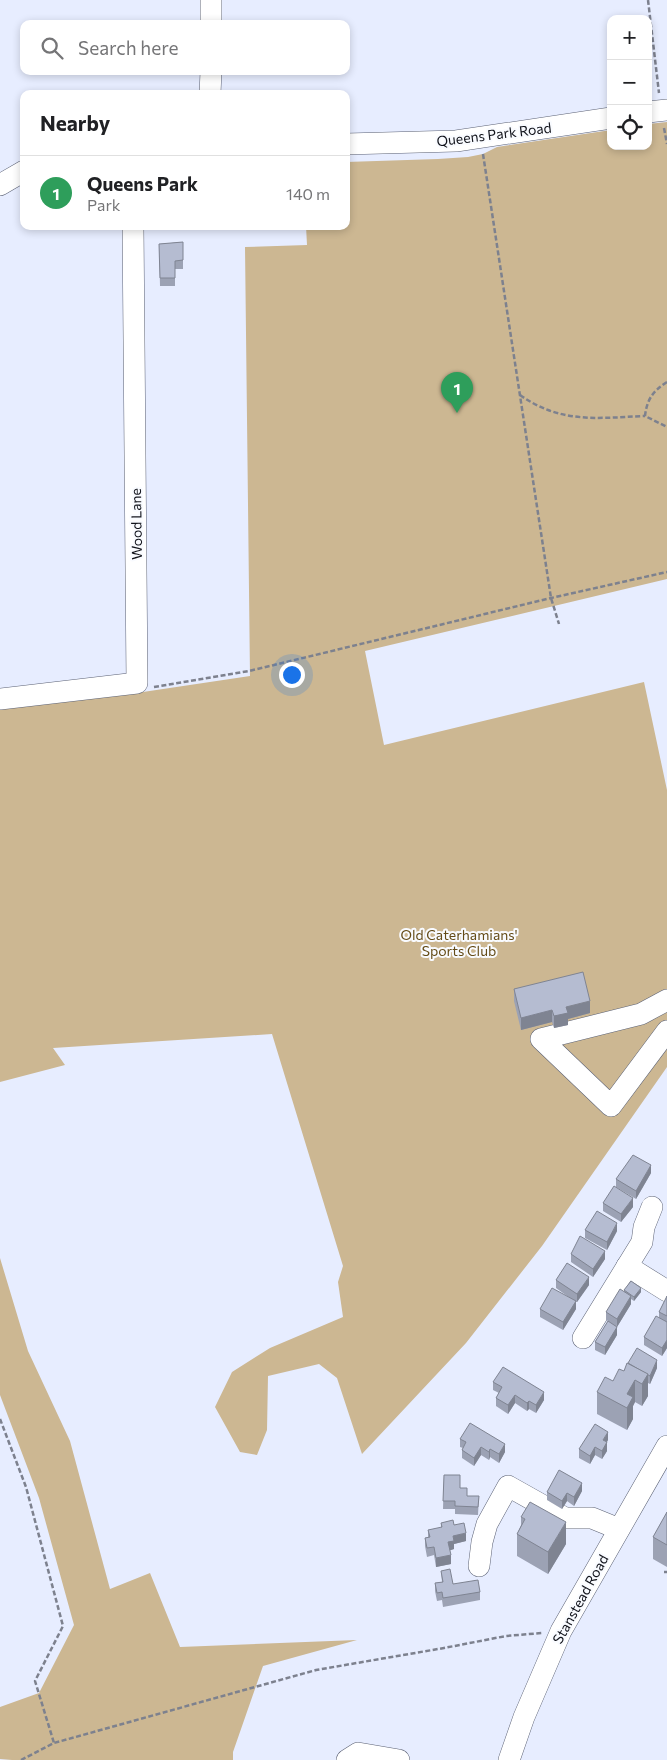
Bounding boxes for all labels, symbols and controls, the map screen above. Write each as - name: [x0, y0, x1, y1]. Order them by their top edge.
- map controls: [607, 15, 652, 150]
- button: +: [607, 15, 652, 60]
- search box: [20, 20, 350, 75]
- icon: search: [38, 34, 66, 62]
- text: Search here: [78, 36, 178, 59]
- button: −: [607, 60, 652, 105]
- button: locate: [607, 105, 652, 150]
- text: Nearby: [40, 110, 110, 135]
- street label: Queens Park Road: [436, 119, 552, 149]
- text: Queens Park: [87, 172, 198, 195]
- text: 1: [52, 184, 60, 203]
- text: 140 m: [286, 184, 330, 203]
- text: Park: [87, 195, 120, 214]
- pin: 1: [441, 372, 473, 413]
- street label: Wood Lane: [127, 488, 145, 560]
- your location: [279, 662, 305, 688]
- park label: Old Caterhamians' Sports Club: [401, 926, 518, 959]
- street label: Stanstead Road: [548, 1551, 612, 1647]

